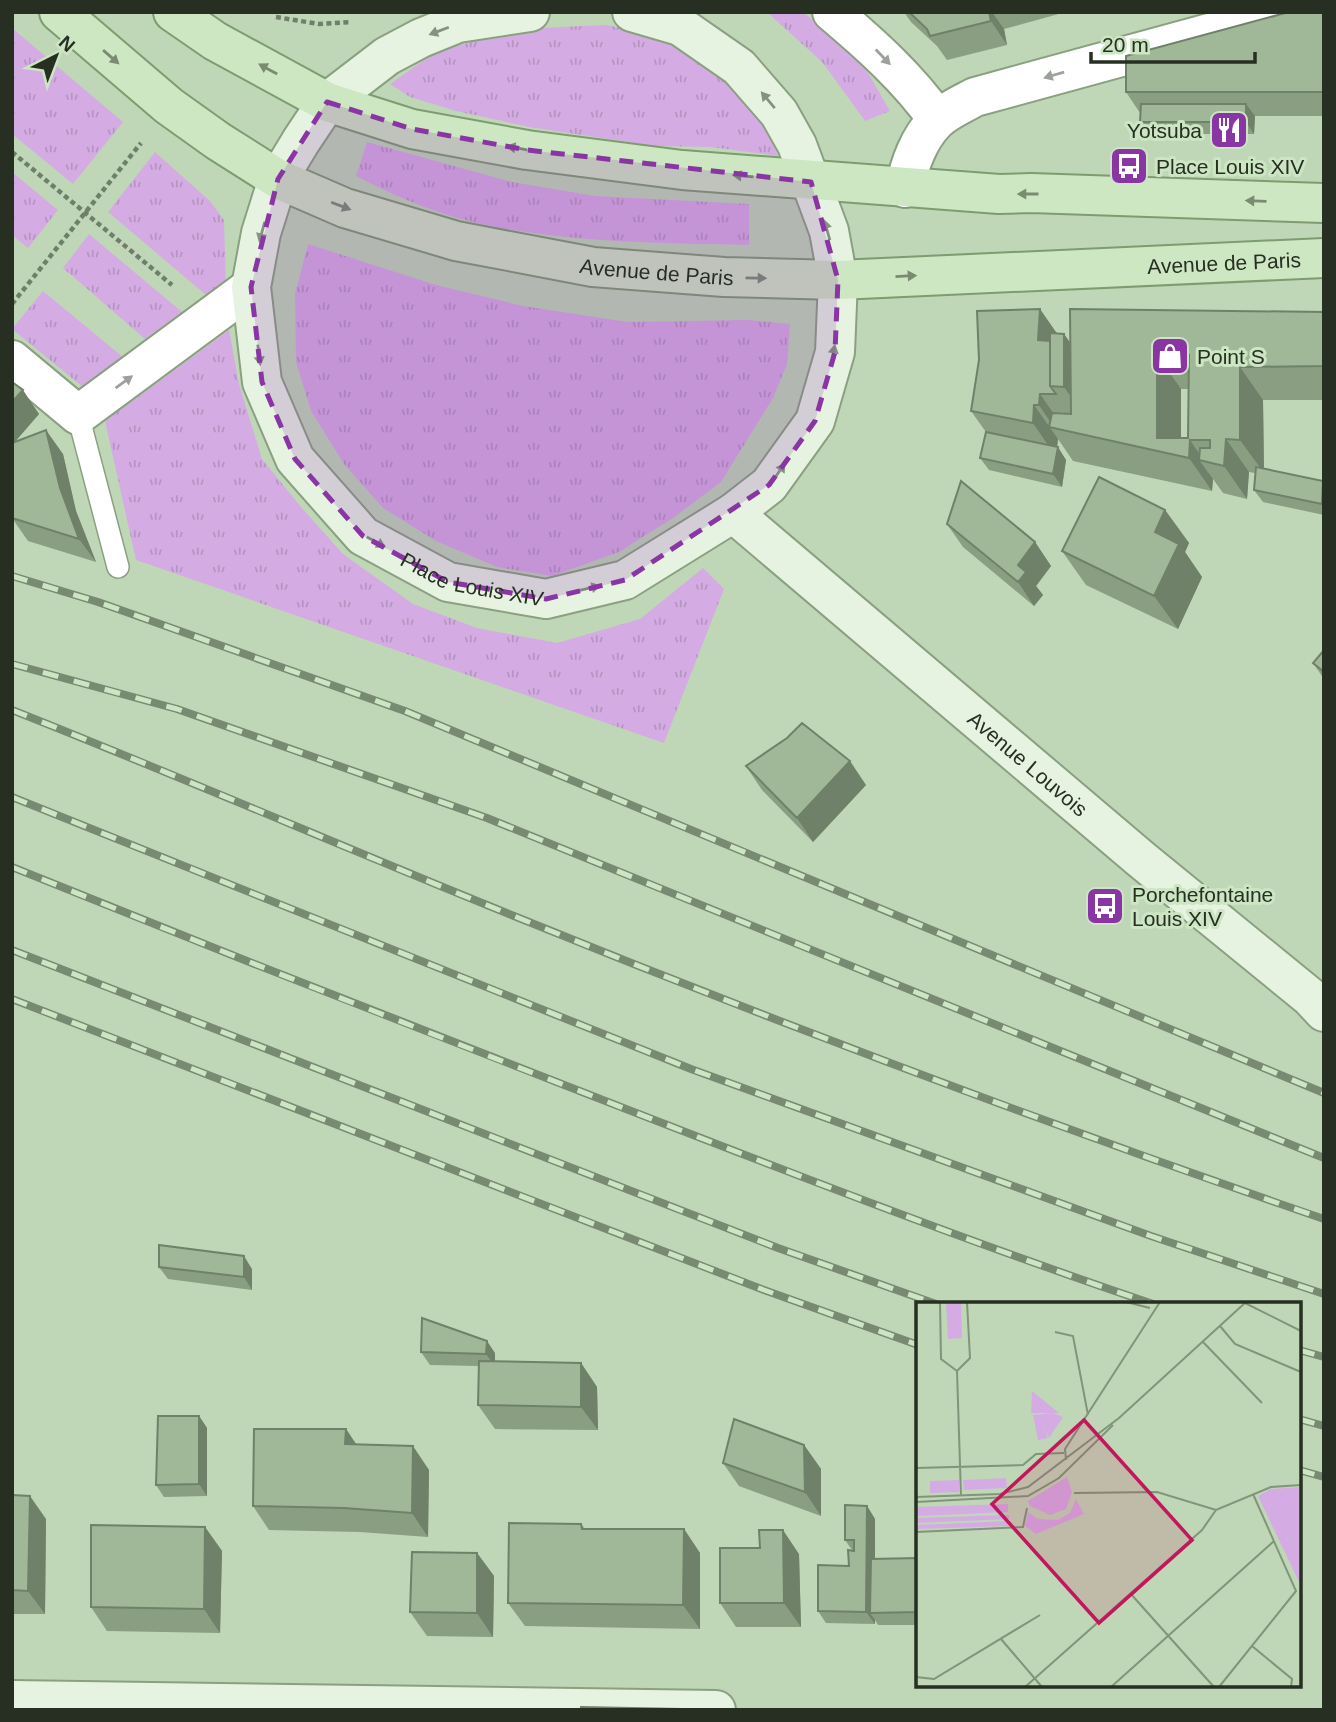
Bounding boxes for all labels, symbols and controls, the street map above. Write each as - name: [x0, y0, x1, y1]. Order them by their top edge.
- north arrow: [21, 21, 91, 91]
- scale bar: [1091, 21, 1256, 65]
- one-way arrow: [429, 25, 450, 36]
- text: N: [55, 31, 79, 56]
- text: 20 m: [1102, 33, 1149, 56]
- one-way arrow: [875, 48, 891, 65]
- one-way arrow: [102, 49, 119, 64]
- one-way arrow: [258, 63, 277, 75]
- one-way arrow: [1043, 70, 1064, 80]
- one-way arrow: [761, 92, 776, 109]
- restaurant icon: Yotsuba: [1208, 109, 1250, 151]
- place label: Yotsuba: [1127, 119, 1202, 142]
- one-way arrow: [506, 142, 528, 153]
- bus stop icon: Place Louis XIV: [1108, 145, 1150, 187]
- place label: Place Louis XIV: [1156, 155, 1304, 178]
- one-way arrow: [732, 170, 754, 181]
- one-way arrow: [1017, 188, 1039, 199]
- one-way arrow: [1244, 195, 1266, 206]
- one-way arrow: [331, 200, 352, 211]
- one-way arrow: [822, 219, 832, 240]
- one-way arrow: [256, 221, 267, 243]
- street label: Avenue de Paris: [1147, 248, 1301, 277]
- street label: Avenue de Paris: [578, 253, 734, 289]
- one-way arrow: [895, 271, 917, 282]
- one-way arrow: [746, 272, 768, 284]
- shop icon: Point S: [1149, 335, 1191, 377]
- one-way arrow: [254, 344, 265, 366]
- one-way arrow: [827, 344, 838, 366]
- place label: Point S: [1197, 345, 1265, 368]
- one-way arrow: [115, 375, 133, 389]
- one-way arrow: [772, 463, 786, 481]
- one-way arrow: [366, 536, 386, 548]
- street label: Place Louis XIV: [397, 547, 545, 610]
- one-way arrow: [579, 582, 601, 593]
- street label: Avenue Louvois: [964, 706, 1092, 820]
- place label: Porchefontaine Louis XIV: [1132, 883, 1273, 930]
- bus stop icon: Porchefontaine Louis XIV: [1084, 885, 1126, 927]
- inset map: [916, 1302, 1301, 1687]

